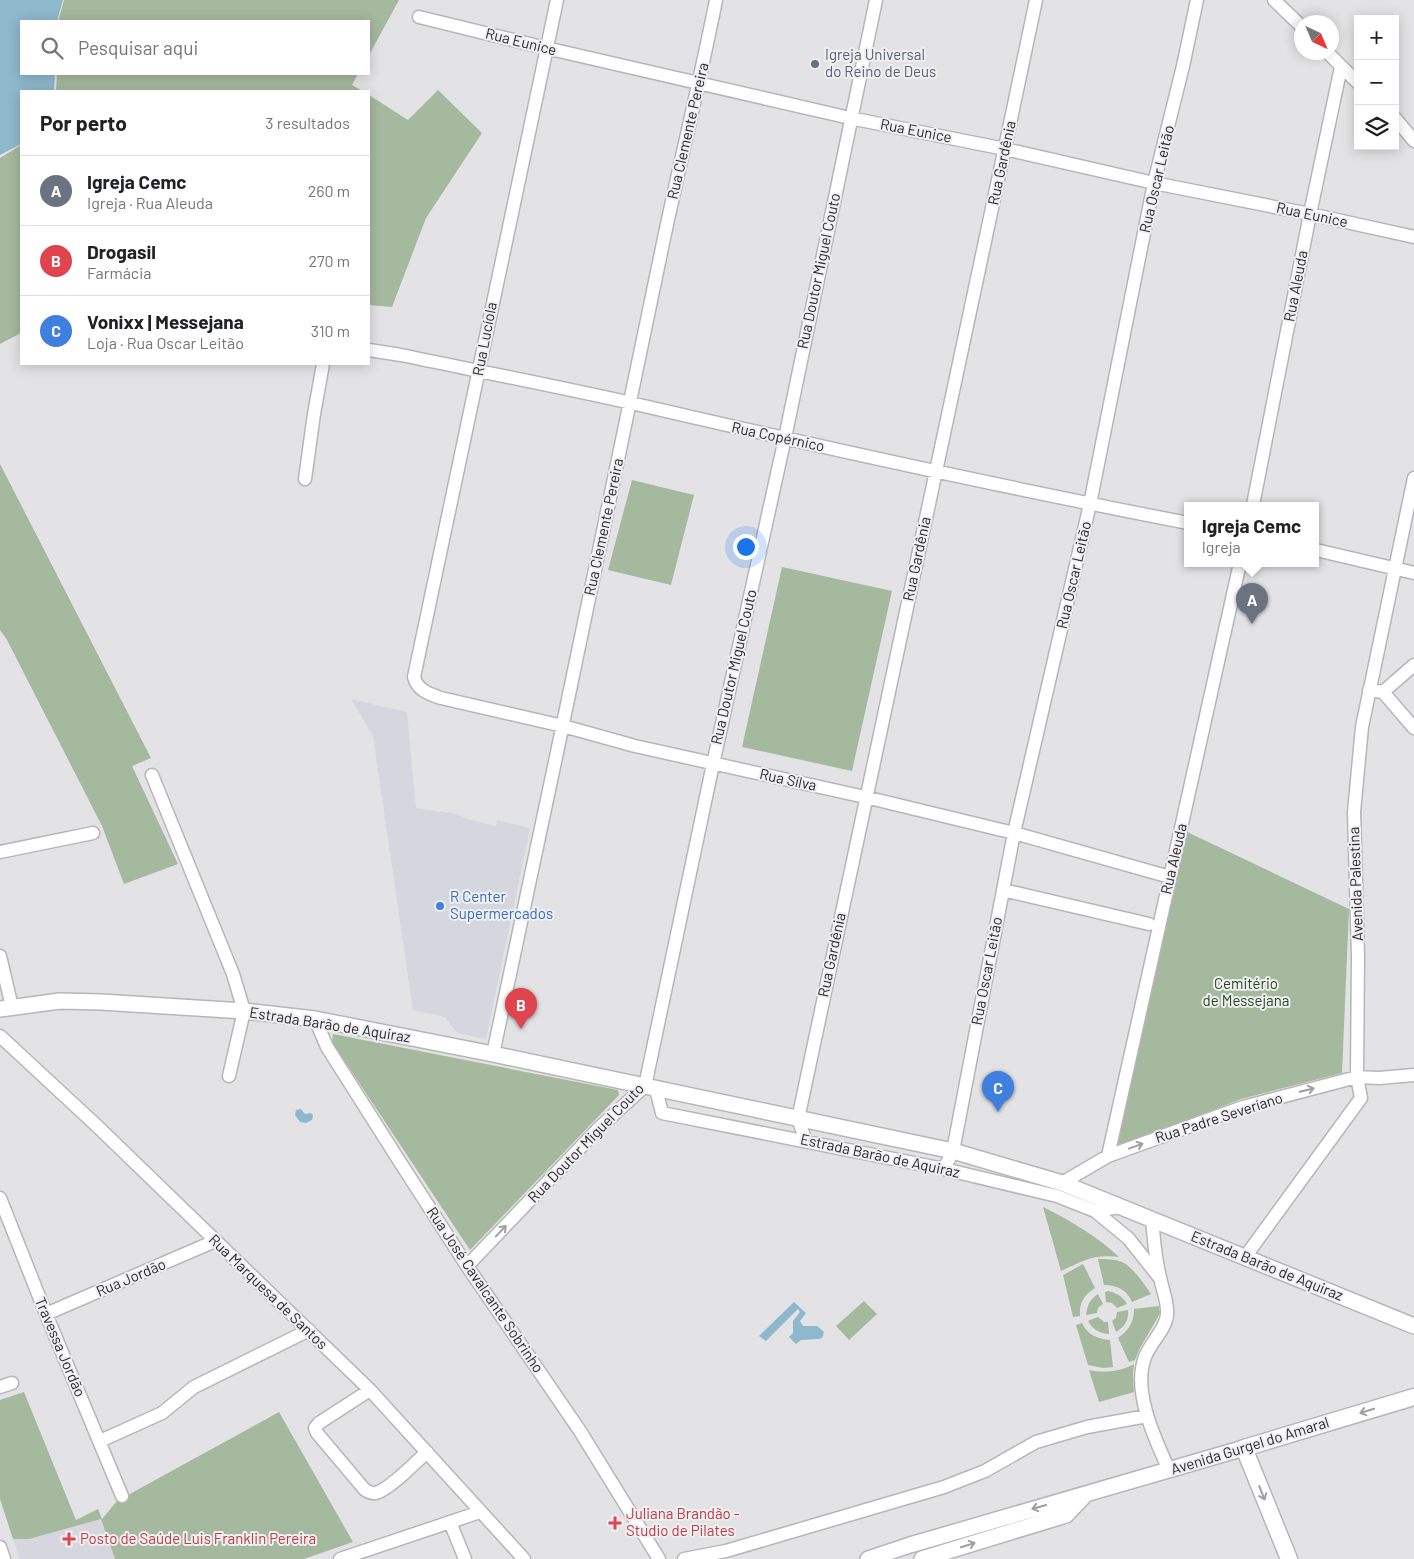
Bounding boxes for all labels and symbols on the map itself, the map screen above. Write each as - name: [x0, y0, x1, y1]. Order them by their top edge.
- north arrow: [1294, 15, 1339, 60]
- street label: Rua Eunice: [484, 24, 559, 59]
- place label: Igreja Universal do Reino de Deus: [825, 45, 936, 80]
- marker: Igreja Universal do Reino de Deus: [809, 58, 821, 70]
- street label: Rua Clemente Pereira: [663, 61, 712, 201]
- street label: Rua Eunice: [879, 114, 954, 146]
- street label: Rua Gardênia: [983, 119, 1019, 207]
- street label: Rua Oscar Leitão: [1135, 123, 1177, 234]
- street label: Rua Doutor Miguel Couto: [793, 191, 843, 350]
- street label: Rua Eunice: [1275, 198, 1350, 230]
- street label: Rua Aleuda: [1279, 249, 1311, 323]
- street label: Rua Lucíola: [468, 300, 500, 377]
- street label: Rua Copérnico: [730, 417, 826, 455]
- street label: Rua Clemente Pereira: [580, 456, 626, 597]
- street label: Rua Gardênia: [898, 515, 934, 603]
- street label: Rua Oscar Leitão: [1052, 519, 1094, 630]
- your location: [733, 534, 759, 560]
- pin: A: [1236, 583, 1268, 624]
- street label: Rua Doutor Miguel Couto: [706, 587, 760, 746]
- street label: Rua Sílva: [758, 764, 818, 794]
- street label: Rua Aleuda: [1156, 822, 1190, 896]
- street label: Avenida Palestina: [1344, 827, 1366, 942]
- place label: R Center Supermercados: [450, 887, 553, 922]
- marker: R Center Supermercados: [434, 900, 446, 912]
- street label: Rua Gardênia: [813, 911, 849, 999]
- street label: Rua Oscar Leitão: [967, 915, 1005, 1026]
- park label: Cemitério de Messejana: [1202, 974, 1290, 1009]
- pin: B: [505, 988, 537, 1029]
- street label: Estrada Barão de Aquiraz: [248, 1002, 412, 1046]
- pin: C: [982, 1071, 1014, 1112]
- street label: Rua Doutor Miguel Couto: [524, 1079, 647, 1206]
- one-way arrow: [1299, 1085, 1315, 1094]
- street label: Rua Padre Severíano: [1153, 1088, 1285, 1146]
- street label: Estrada Barão de Aquiraz: [799, 1129, 962, 1181]
- one-way arrow: [1128, 1141, 1143, 1150]
- street label: Rua José Cavalcante Sobrinho: [424, 1203, 548, 1376]
- one-way arrow: [495, 1225, 507, 1237]
- street label: Estrada Barão de Aquiraz: [1189, 1226, 1346, 1304]
- street label: Rua Marquesa de Santos: [206, 1230, 332, 1353]
- street label: Rua Jordão: [93, 1254, 168, 1300]
- street label: Travessa Jordão: [32, 1294, 90, 1399]
- one-way arrow: [1360, 1406, 1376, 1416]
- street label: Avenida Gurgel do Amaral: [1168, 1412, 1331, 1478]
- one-way arrow: [1258, 1485, 1267, 1500]
- one-way arrow: [1032, 1503, 1048, 1513]
- place label: Juliana Brandão - Studio de Pilates: [626, 1504, 740, 1539]
- marker: Juliana Brandão - Studio de Pilates: [608, 1516, 622, 1530]
- place label: Posto de Saúde Luis Franklin Pereira: [80, 1529, 316, 1547]
- marker: Posto de Saúde Luis Franklin Pereira: [62, 1532, 76, 1546]
- one-way arrow: [960, 1539, 976, 1549]

